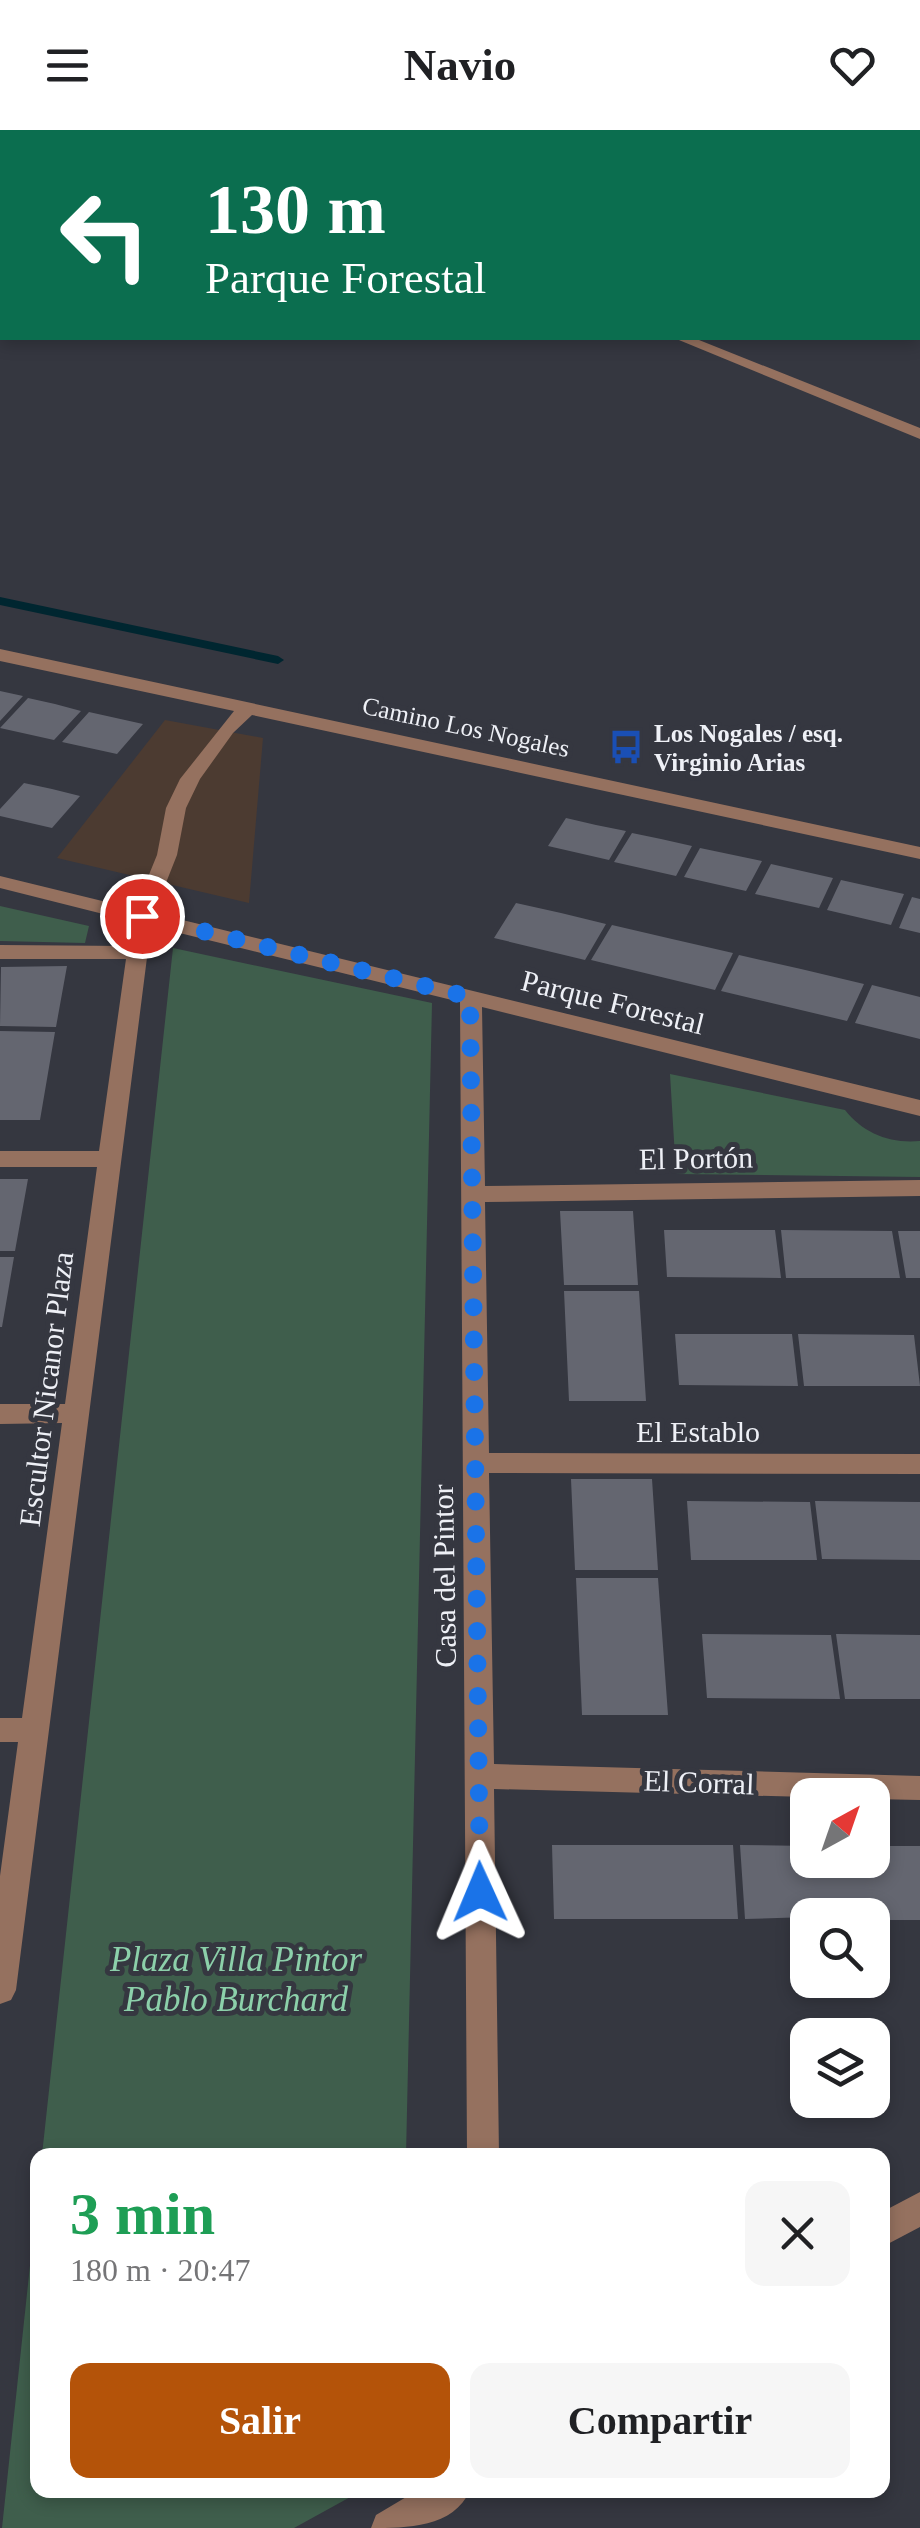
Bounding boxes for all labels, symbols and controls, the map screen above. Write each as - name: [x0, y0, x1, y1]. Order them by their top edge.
- icon: menu: [40, 38, 95, 93]
- icon: heart: [825, 38, 880, 93]
- text: Navio: [404, 40, 516, 90]
- icon: left: [40, 170, 170, 300]
- text: 130 m: [205, 171, 386, 248]
- text: Parque Forestal: [205, 253, 486, 303]
- street label: Camino Los Nogales: [360, 692, 572, 762]
- place label: Los Nogales / esq. Virginio Arias: [654, 720, 843, 776]
- bus stop icon: Los Nogales / esq. Virginio Arias: [607, 728, 645, 766]
- pin: [100, 874, 185, 959]
- icon: arrive: [115, 889, 170, 944]
- street label: Parque Forestal: [518, 963, 708, 1041]
- street label: El Portón: [639, 1141, 753, 1175]
- street label: Escultor Nicanor Plaza: [13, 1250, 79, 1528]
- street label: El Establo: [636, 1415, 760, 1448]
- street label: Casa del Pintor: [426, 1484, 462, 1668]
- street label: El Corral: [643, 1764, 755, 1800]
- north arrow: [790, 1778, 890, 1878]
- map controls: [790, 1778, 890, 2118]
- position arrow: [428, 1840, 532, 1944]
- button: search: [790, 1898, 890, 1998]
- park label: Plaza Villa Pintor Pablo Burchard: [109, 1940, 362, 2019]
- button: layers: [790, 2018, 890, 2118]
- text: 3 min: [70, 2181, 215, 2247]
- button: close: [745, 2181, 850, 2286]
- text: 180 m · 20:47: [70, 2252, 250, 2288]
- button: Salir: [70, 2363, 450, 2478]
- button: Compartir: [470, 2363, 850, 2478]

